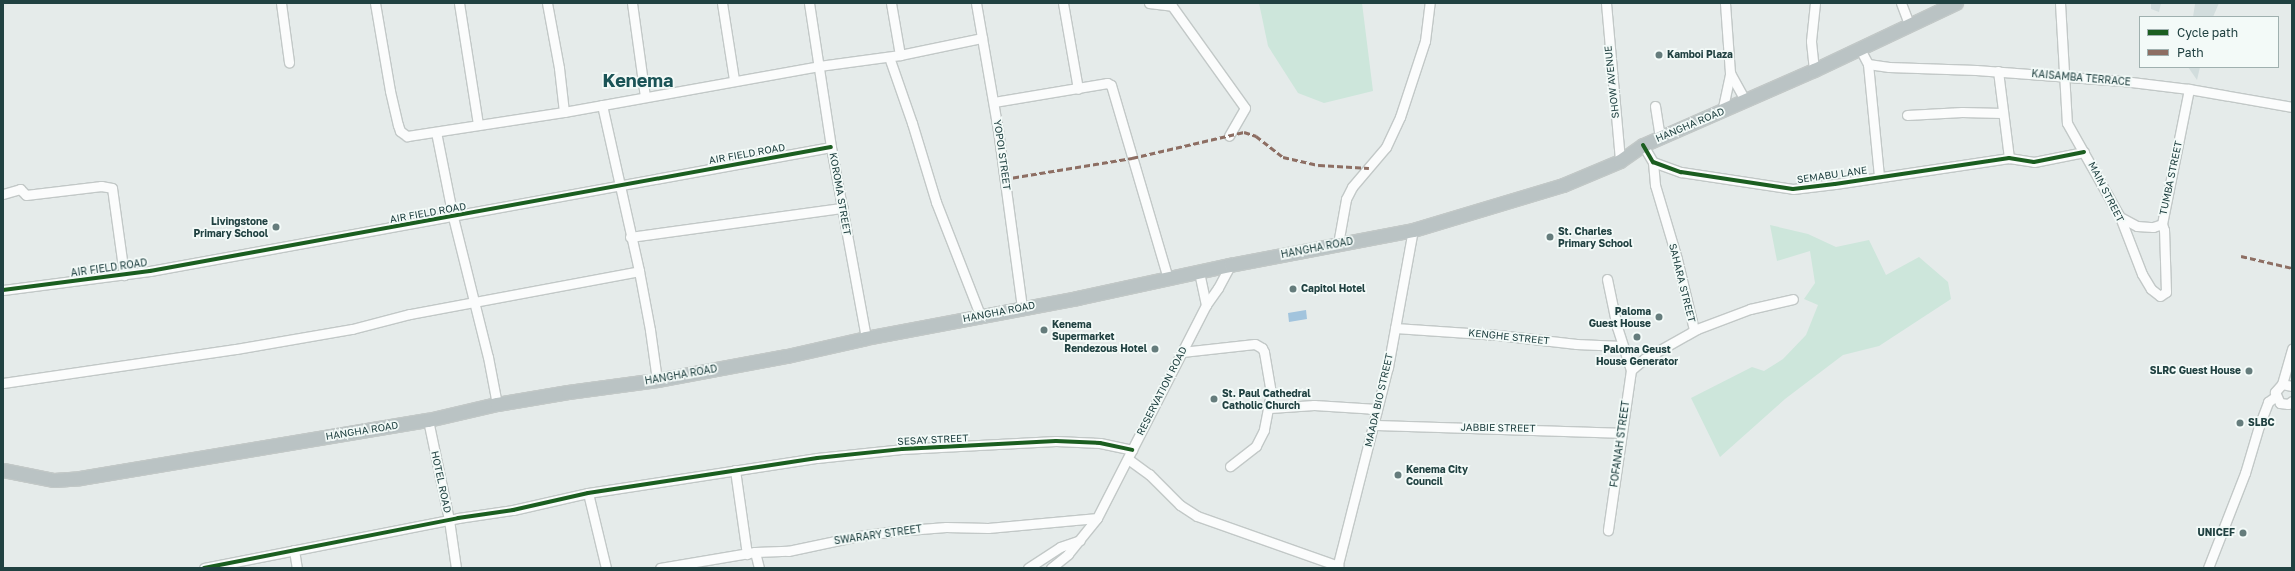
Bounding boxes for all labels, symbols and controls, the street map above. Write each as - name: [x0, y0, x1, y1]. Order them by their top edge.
- legend: [2139, 16, 2279, 68]
- text: Cycle path: [2177, 25, 2238, 40]
- street label: SHOW AVENUE: [1602, 45, 1622, 119]
- text: Path: [2177, 45, 2204, 60]
- place label: Kamboi Plaza: [1667, 49, 1733, 61]
- marker: Kamboi Plaza: [1654, 50, 1664, 60]
- street label: KAISAMBA TERRACE: [2031, 68, 2131, 88]
- district label: Kenema: [602, 69, 674, 91]
- street label: HANGHA ROAD: [1654, 105, 1726, 145]
- street label: YOPOI STREET: [991, 119, 1013, 191]
- street label: TUMBA STREET: [2157, 140, 2185, 216]
- street label: AIR FIELD ROAD: [708, 141, 786, 167]
- street label: KOROMA STREET: [827, 152, 853, 236]
- street label: MAIN STREET: [2086, 160, 2126, 224]
- street label: SEMABU LANE: [1796, 164, 1868, 186]
- street label: AIR FIELD ROAD: [389, 200, 467, 226]
- place label: Livingstone Primary School: [194, 215, 268, 238]
- marker: Livingstone Primary School: [271, 222, 281, 232]
- place label: St. Charles Primary School: [1558, 225, 1632, 248]
- marker: St. Charles Primary School: [1545, 232, 1555, 242]
- street label: HANGHA ROAD: [1280, 235, 1354, 261]
- street label: SAHARA STREET: [1666, 242, 1698, 324]
- street label: AIR FIELD ROAD: [70, 257, 148, 279]
- place label: Capitol Hotel: [1301, 283, 1365, 295]
- marker: Capitol Hotel: [1288, 284, 1298, 294]
- street label: HANGHA ROAD: [962, 299, 1036, 325]
- place label: Paloma Guest House: [1589, 305, 1651, 328]
- marker: Paloma Guest House: [1654, 312, 1664, 322]
- place label: Kenema Supermarket: [1052, 318, 1114, 342]
- marker: Kenema Supermarket: [1039, 325, 1049, 335]
- street label: KENGHE STREET: [1468, 327, 1550, 347]
- marker: Paloma Geust House Generator: [1632, 332, 1642, 342]
- place label: Rendezous Hotel: [1064, 343, 1147, 355]
- place label: Paloma Geust House Generator: [1596, 343, 1678, 366]
- marker: Rendezous Hotel: [1150, 344, 1160, 354]
- street label: RESERVATION ROAD: [1134, 345, 1190, 437]
- street label: MAADA BIO STREET: [1362, 352, 1396, 448]
- street label: HANGHA ROAD: [644, 363, 718, 387]
- place label: SLRC Guest House: [2150, 365, 2241, 377]
- marker: SLRC Guest House: [2244, 366, 2254, 376]
- place label: St. Paul Cathedral Catholic Church: [1222, 387, 1311, 410]
- marker: St. Paul Cathedral Catholic Church: [1209, 394, 1219, 404]
- street label: FOFANAH STREET: [1608, 400, 1632, 488]
- place label: SLBC: [2248, 417, 2274, 429]
- marker: SLBC: [2235, 418, 2245, 428]
- street label: HANGHA ROAD: [325, 419, 399, 443]
- street label: JABBIE STREET: [1460, 421, 1536, 435]
- street label: SESAY STREET: [897, 432, 969, 448]
- street label: HOTEL ROAD: [429, 450, 453, 514]
- place label: Kenema City Council: [1406, 463, 1468, 486]
- marker: Kenema City Council: [1393, 470, 1403, 480]
- street label: SWARARY STREET: [833, 523, 923, 547]
- place label: UNICEF: [2197, 527, 2235, 539]
- marker: UNICEF: [2238, 528, 2248, 538]

